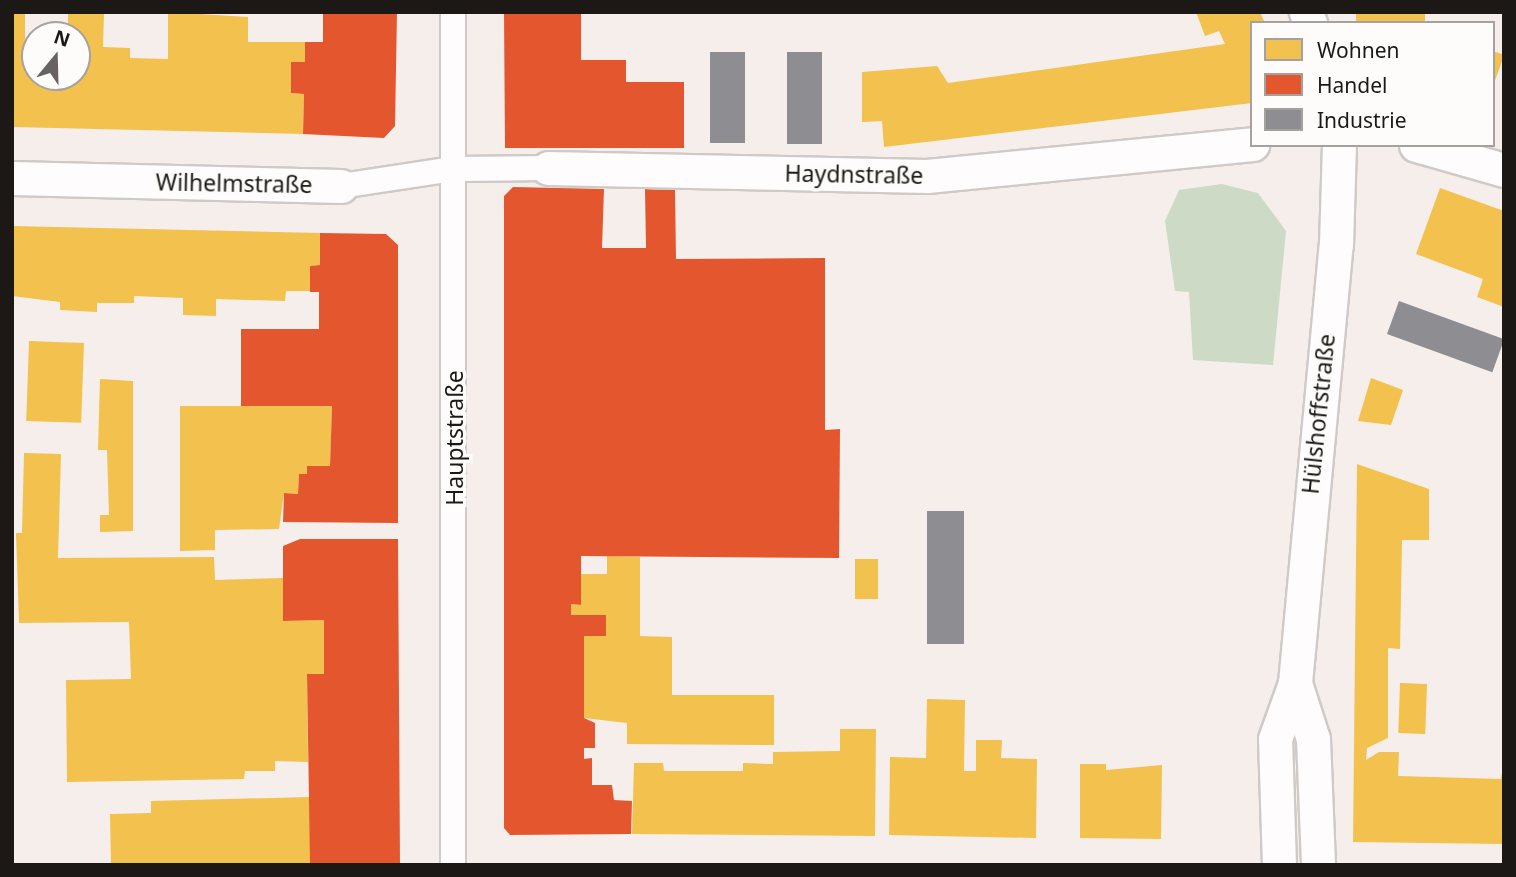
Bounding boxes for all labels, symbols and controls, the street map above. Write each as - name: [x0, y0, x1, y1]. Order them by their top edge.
- north arrow: [21, 21, 91, 91]
- legend: [1250, 21, 1495, 147]
- text: N: [51, 23, 74, 53]
- text: Wohnen: [1317, 36, 1400, 64]
- text: Handel: [1317, 71, 1388, 99]
- text: Industrie: [1317, 106, 1407, 134]
- street label: Haydnstraße: [784, 159, 924, 189]
- street label: Wilhelmstraße: [155, 168, 313, 198]
- street label: Hülshoffstraße: [1296, 333, 1340, 495]
- street label: Hauptstraße: [440, 370, 468, 506]

